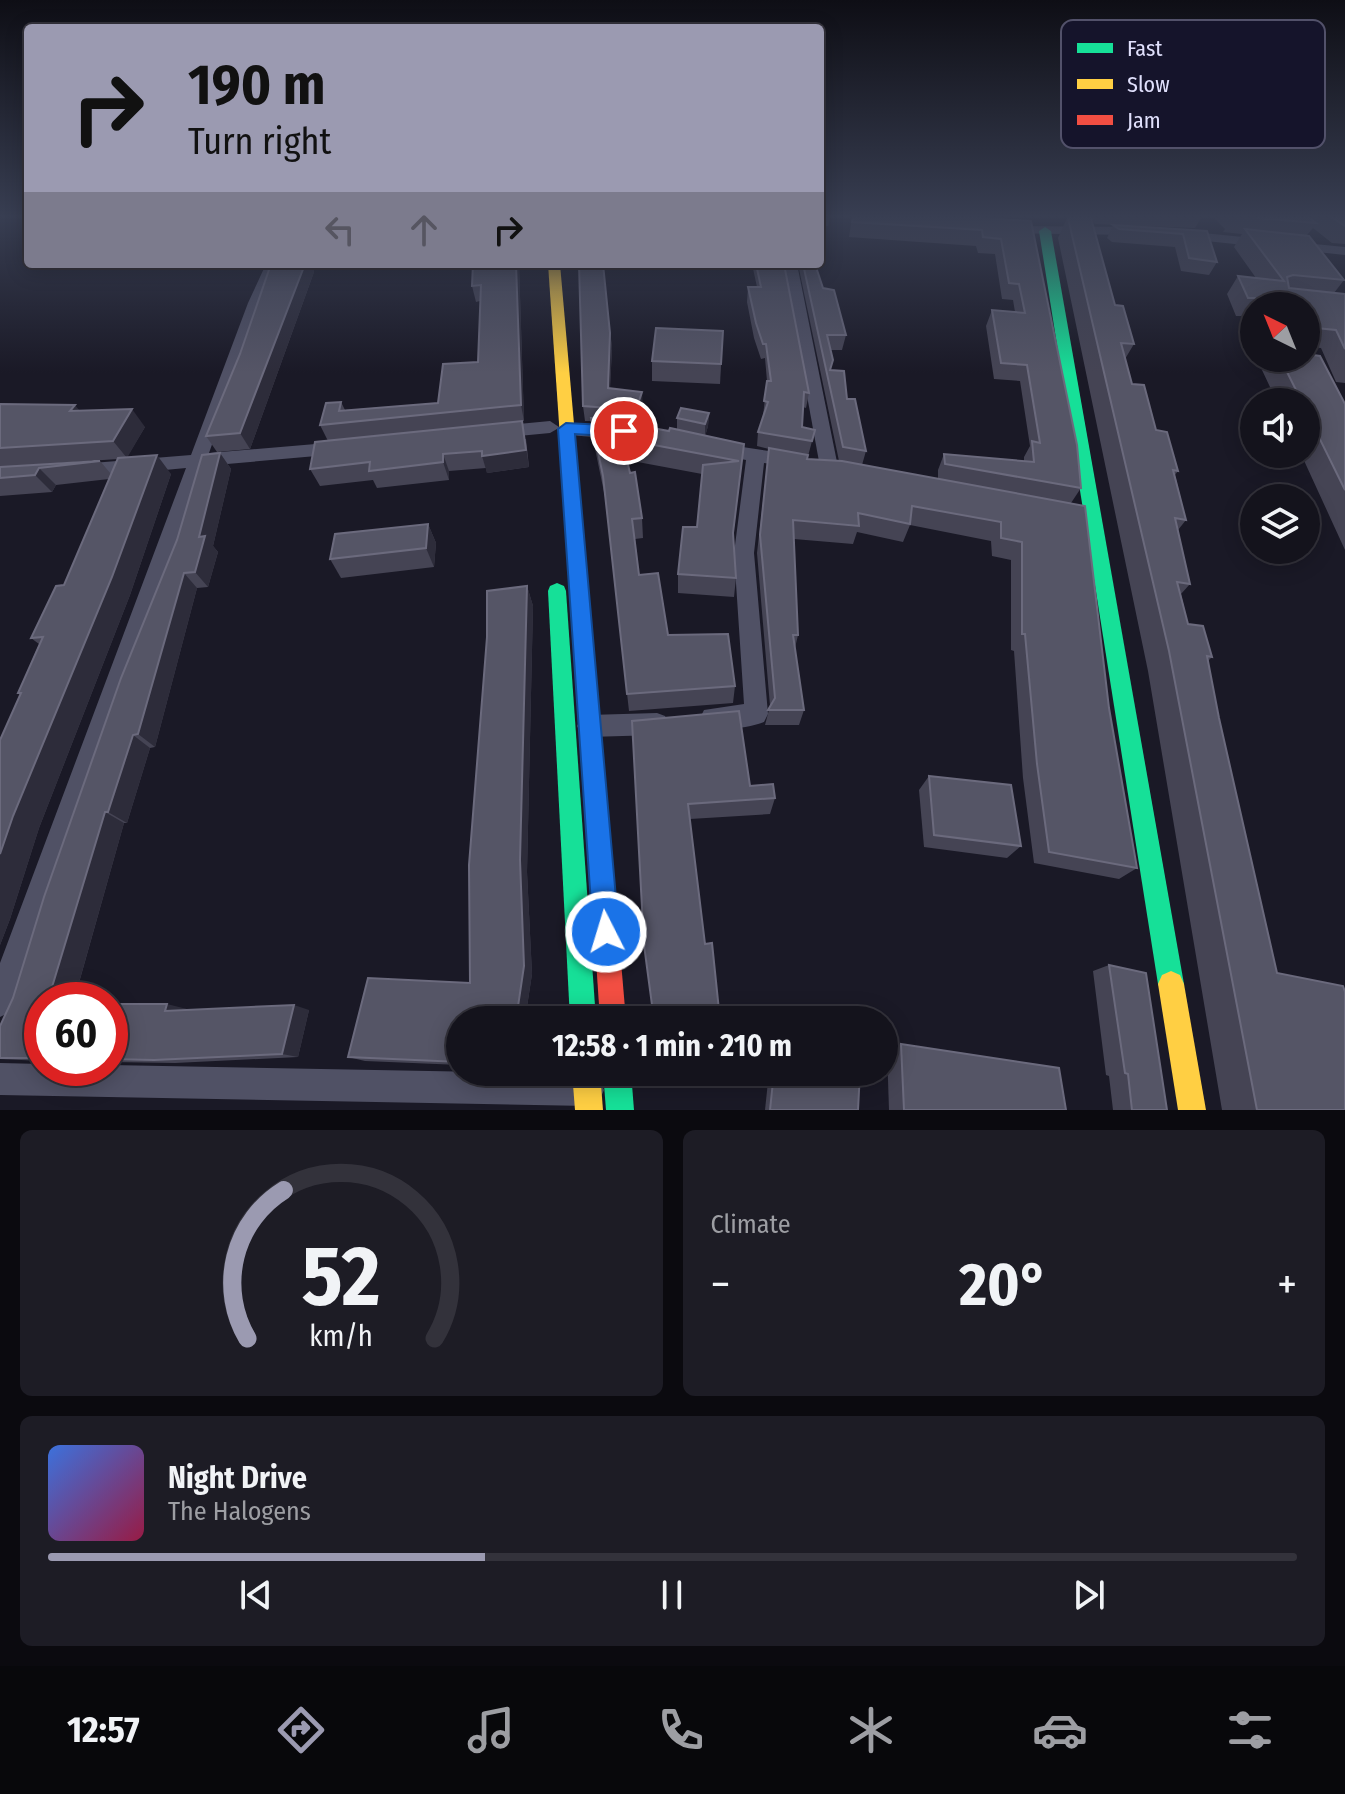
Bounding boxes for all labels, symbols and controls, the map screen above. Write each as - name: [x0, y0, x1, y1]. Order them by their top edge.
- legend: [1061, 20, 1325, 148]
- text: Fast: [1127, 35, 1163, 62]
- text: 190 m: [188, 52, 326, 119]
- icon: right: [56, 56, 160, 160]
- text: Slow: [1127, 71, 1170, 98]
- text: Jam: [1127, 107, 1161, 134]
- text: Turn right: [188, 120, 331, 164]
- icon: left: [318, 208, 362, 252]
- icon: ahead: [402, 208, 446, 252]
- icon: right: [486, 208, 530, 252]
- north arrow: [1240, 292, 1320, 372]
- map controls: [1240, 292, 1320, 564]
- button: sound: [1240, 388, 1320, 468]
- pin: [590, 397, 658, 465]
- icon: arrive: [602, 409, 646, 453]
- button: layers: [1240, 484, 1320, 564]
- position arrow: [564, 890, 648, 974]
- speed limit sign: 60: [24, 982, 128, 1086]
- text: 12:58 · 1 min · 210 m: [552, 1028, 792, 1064]
- text: Climate: [711, 1209, 791, 1240]
- text: 52: [302, 1227, 380, 1327]
- text: 20°: [959, 1249, 1048, 1321]
- text: −: [711, 1258, 730, 1311]
- text: +: [1277, 1258, 1297, 1311]
- text: km/h: [309, 1319, 373, 1354]
- text: Night Drive: [168, 1460, 307, 1496]
- text: The Halogens: [168, 1496, 311, 1527]
- icon: previous: [234, 1573, 278, 1617]
- icon: pause: [650, 1573, 694, 1617]
- icon: next: [1067, 1573, 1111, 1617]
- icon: directions: [273, 1702, 329, 1758]
- icon: music: [463, 1702, 519, 1758]
- icon: phone: [653, 1702, 709, 1758]
- icon: climate: [843, 1702, 899, 1758]
- icon: car: [1032, 1702, 1088, 1758]
- icon: filters: [1222, 1702, 1278, 1758]
- text: 12:57: [67, 1708, 140, 1752]

